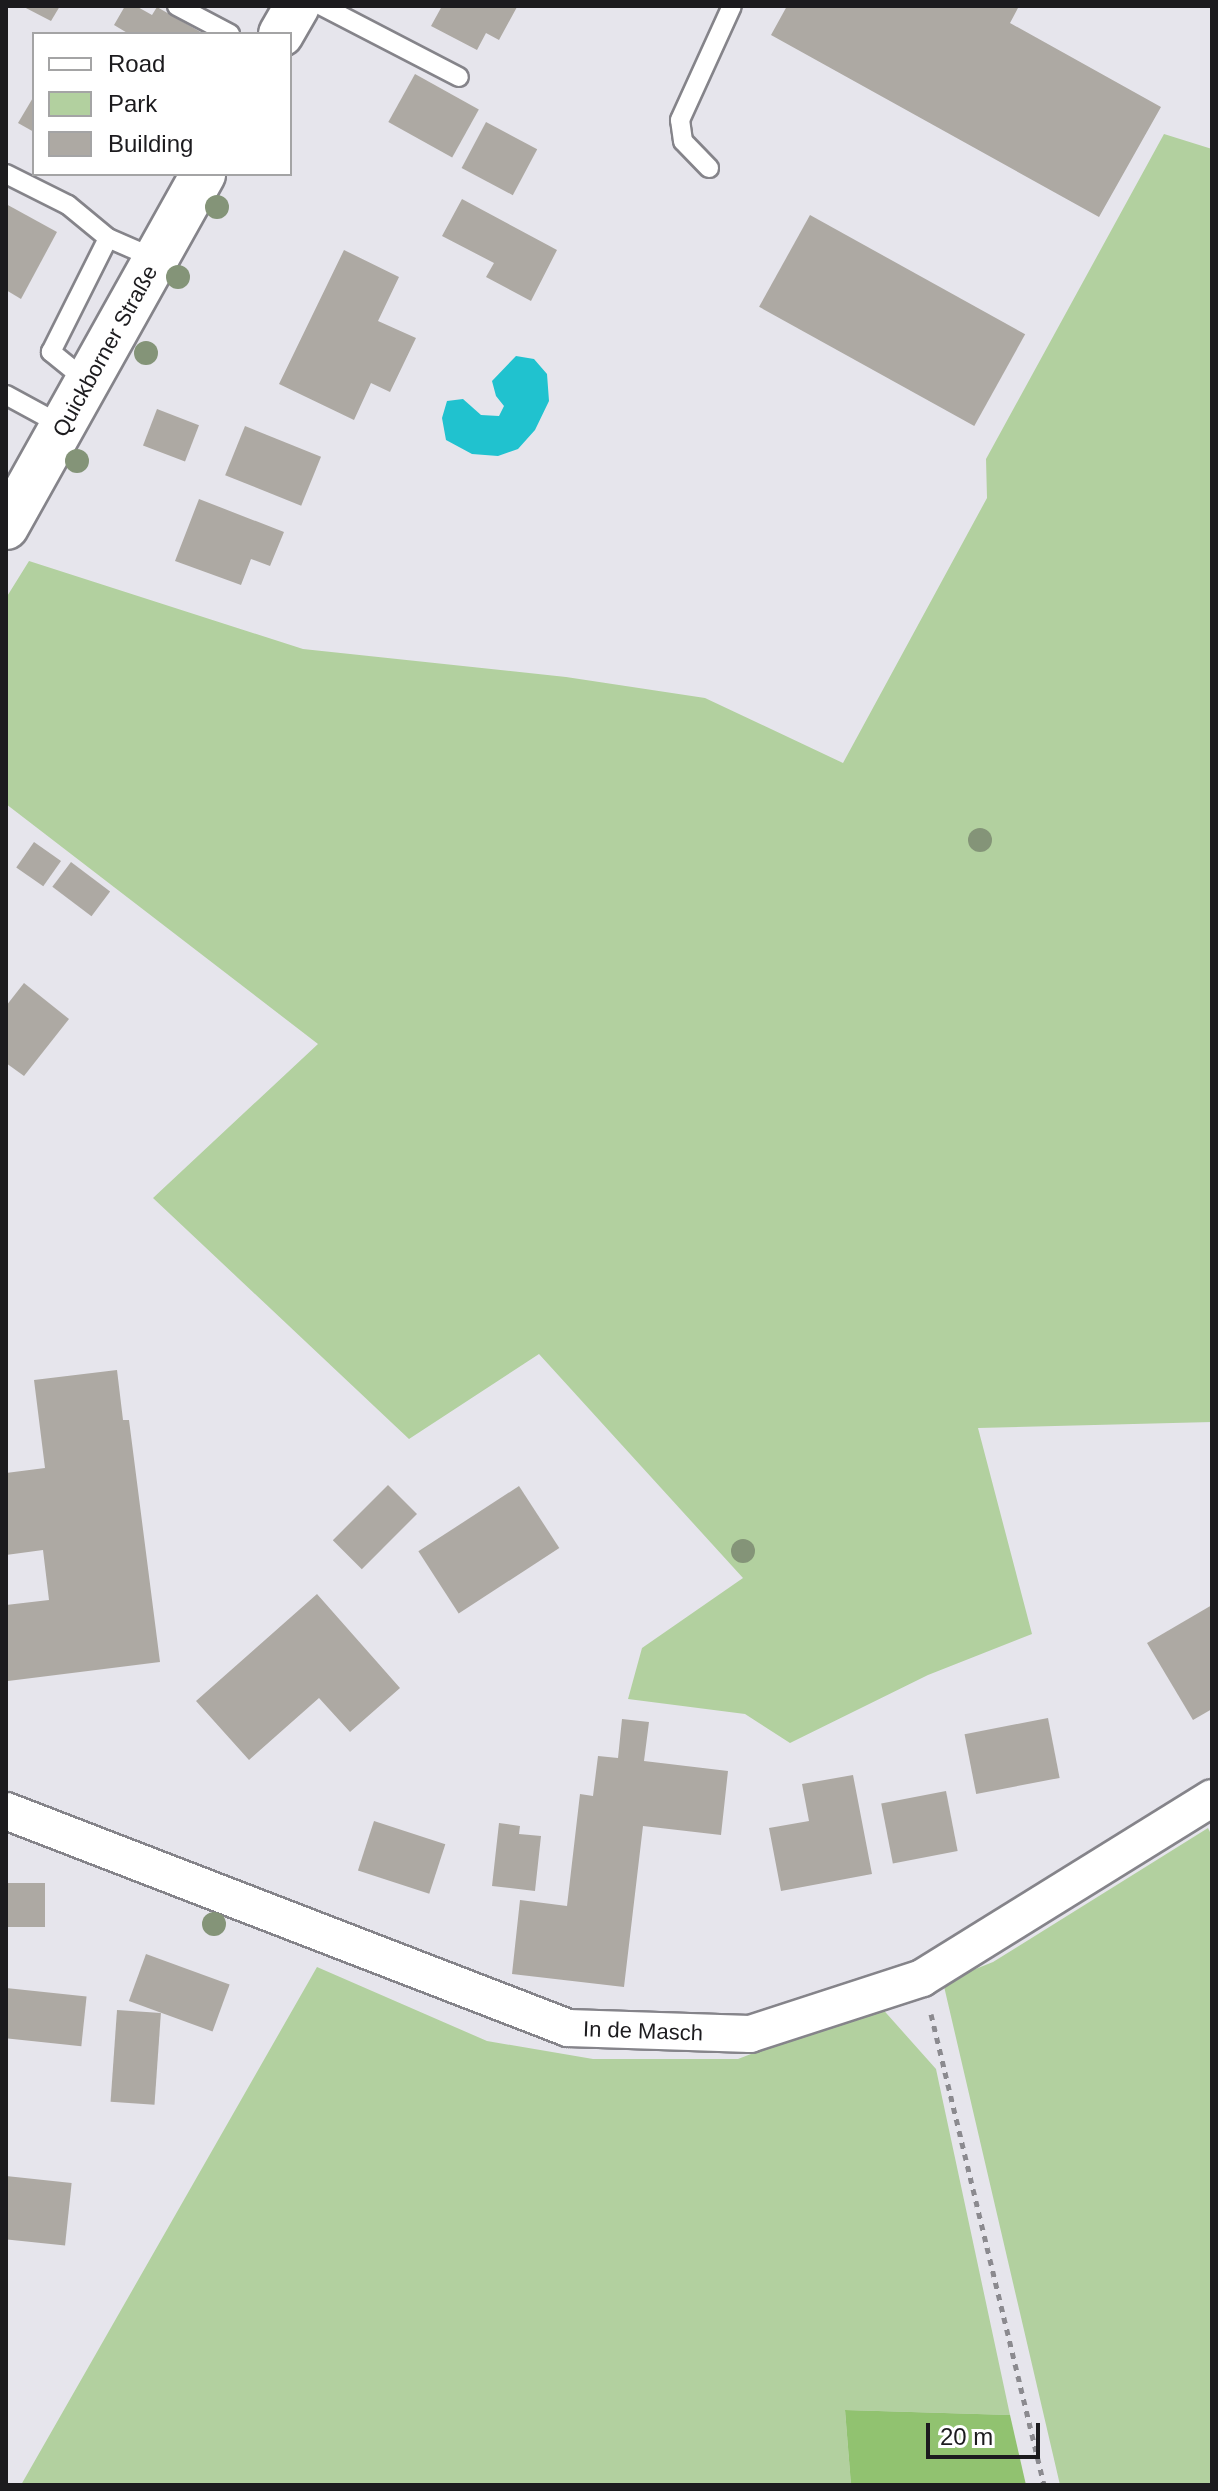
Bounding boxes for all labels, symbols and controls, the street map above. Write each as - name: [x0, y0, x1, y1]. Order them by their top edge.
- legend: [32, 32, 292, 176]
- text: Road: [108, 50, 165, 77]
- text: Park: [108, 90, 157, 117]
- text: Building: [108, 130, 193, 157]
- street label: Quickborner Straße: [47, 261, 163, 441]
- street label: In de Masch: [583, 2016, 703, 2046]
- scale bar: [930, 2407, 1044, 2457]
- text: 20 m: [940, 2423, 993, 2450]

